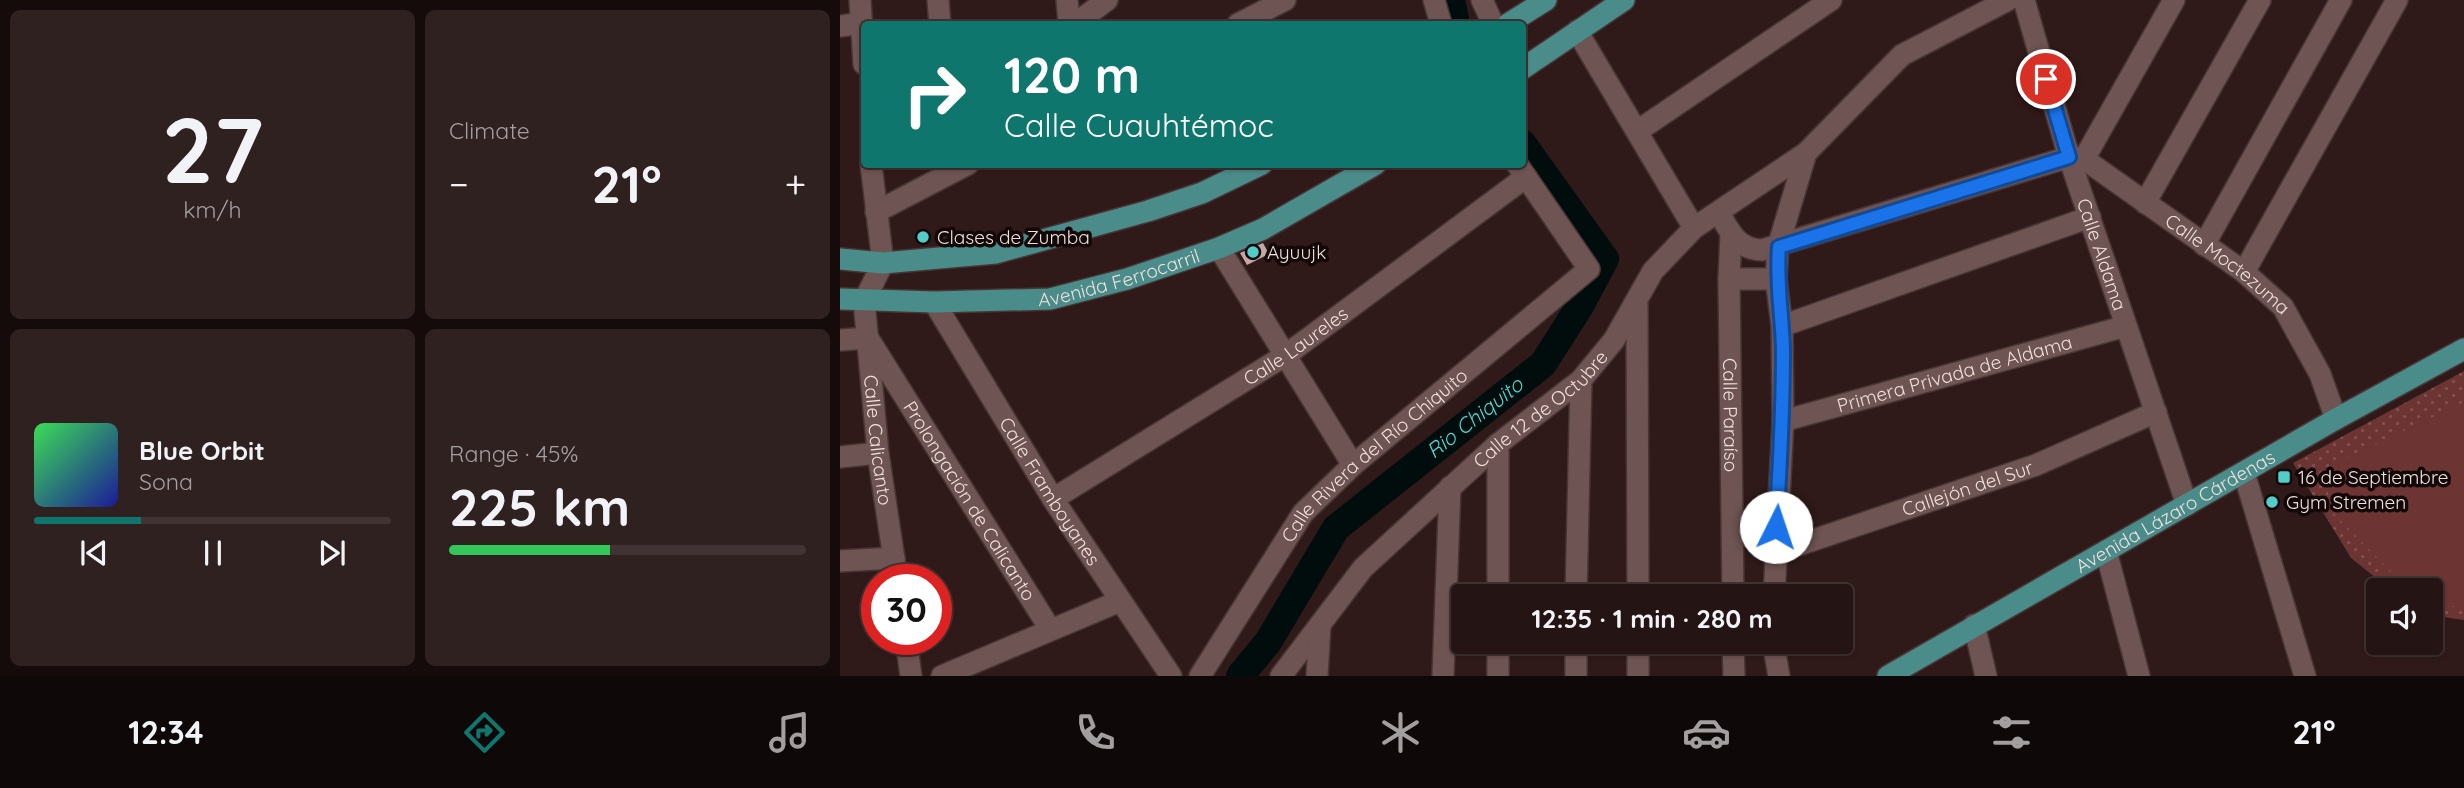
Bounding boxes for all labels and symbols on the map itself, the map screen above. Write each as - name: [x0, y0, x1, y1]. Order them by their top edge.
- pin: [2016, 49, 2076, 109]
- street label: Calle Aldama: [2072, 195, 2132, 313]
- street label: Calle Moctezuma: [2161, 208, 2295, 320]
- place label: Clases de Zumba: [937, 225, 1090, 249]
- marker: Clases de Zumba: [915, 229, 931, 245]
- place label: Ayuujk: [1267, 240, 1327, 264]
- street label: Avenida Ferrocarril: [1038, 243, 1203, 311]
- marker: Ayuujk: [1245, 244, 1261, 260]
- street label: Calle Laureles: [1239, 301, 1353, 390]
- street label: Primera Privada de Aldama: [1834, 330, 2075, 417]
- street label: Calle 12 de Octubre: [1468, 345, 1613, 473]
- street label: Calle Paraíso: [1718, 358, 1743, 472]
- street label: Calle Rivera del Río Chiquito: [1276, 363, 1472, 547]
- water label: Rio Chiquito: [1421, 370, 1529, 463]
- street label: Calle Calicanto: [859, 374, 898, 507]
- street label: Prolongación de Calicanto: [898, 396, 1041, 605]
- street label: Calle Framboyanes: [994, 413, 1106, 570]
- street label: Avenida Lázaro Cárdenas: [2071, 445, 2279, 578]
- street label: Callejón del Sur: [1899, 455, 2037, 521]
- place label: 16 de Septiembre: [2298, 465, 2449, 489]
- marker: 16 de Septiembre: [2276, 469, 2292, 485]
- position arrow: [1739, 490, 1813, 564]
- place label: Gym Stremen: [2286, 490, 2406, 514]
- marker: Gym Stremen: [2264, 494, 2280, 510]
- speed limit sign: 30: [861, 564, 952, 655]

